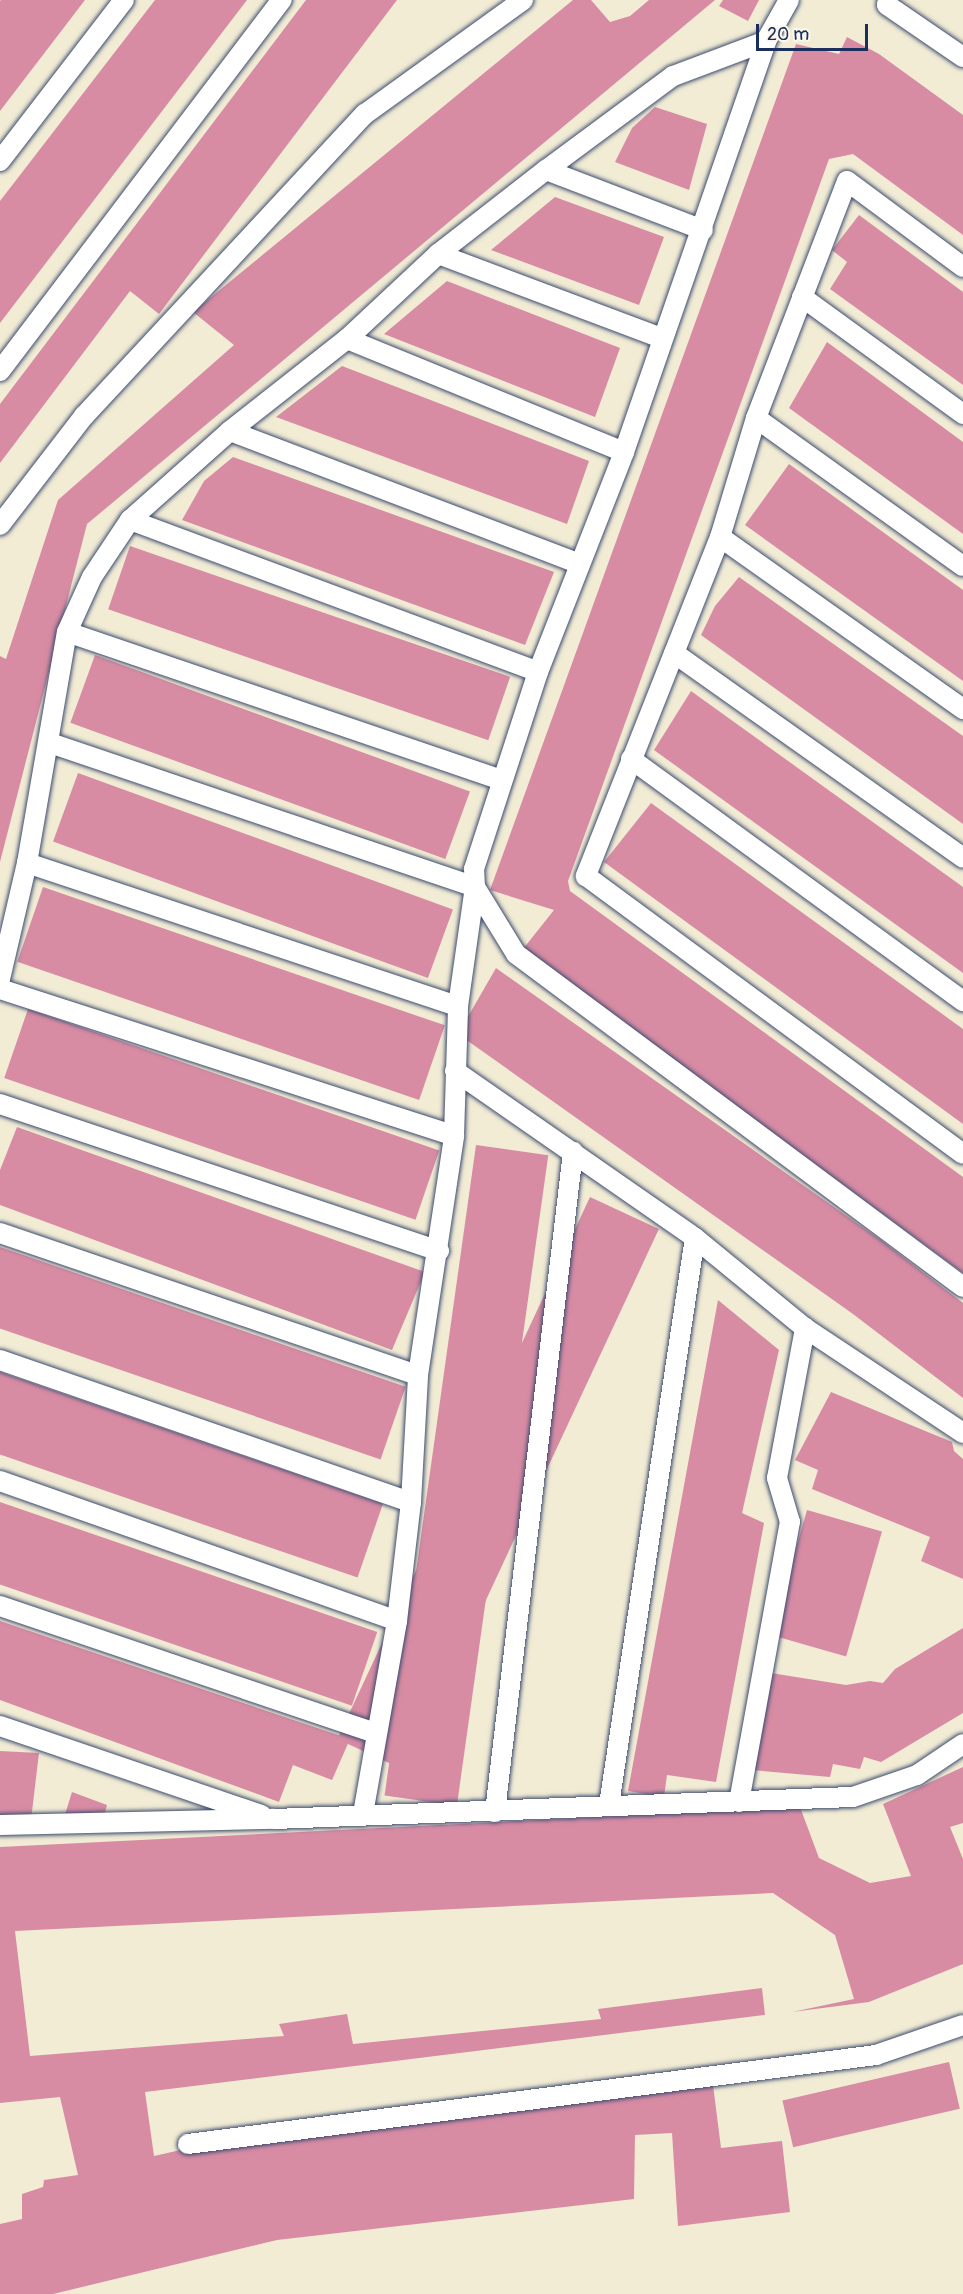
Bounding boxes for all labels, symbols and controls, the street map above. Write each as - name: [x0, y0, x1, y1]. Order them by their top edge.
- scale bar: [759, 12, 872, 50]
- text: 20 m: [767, 23, 809, 46]

